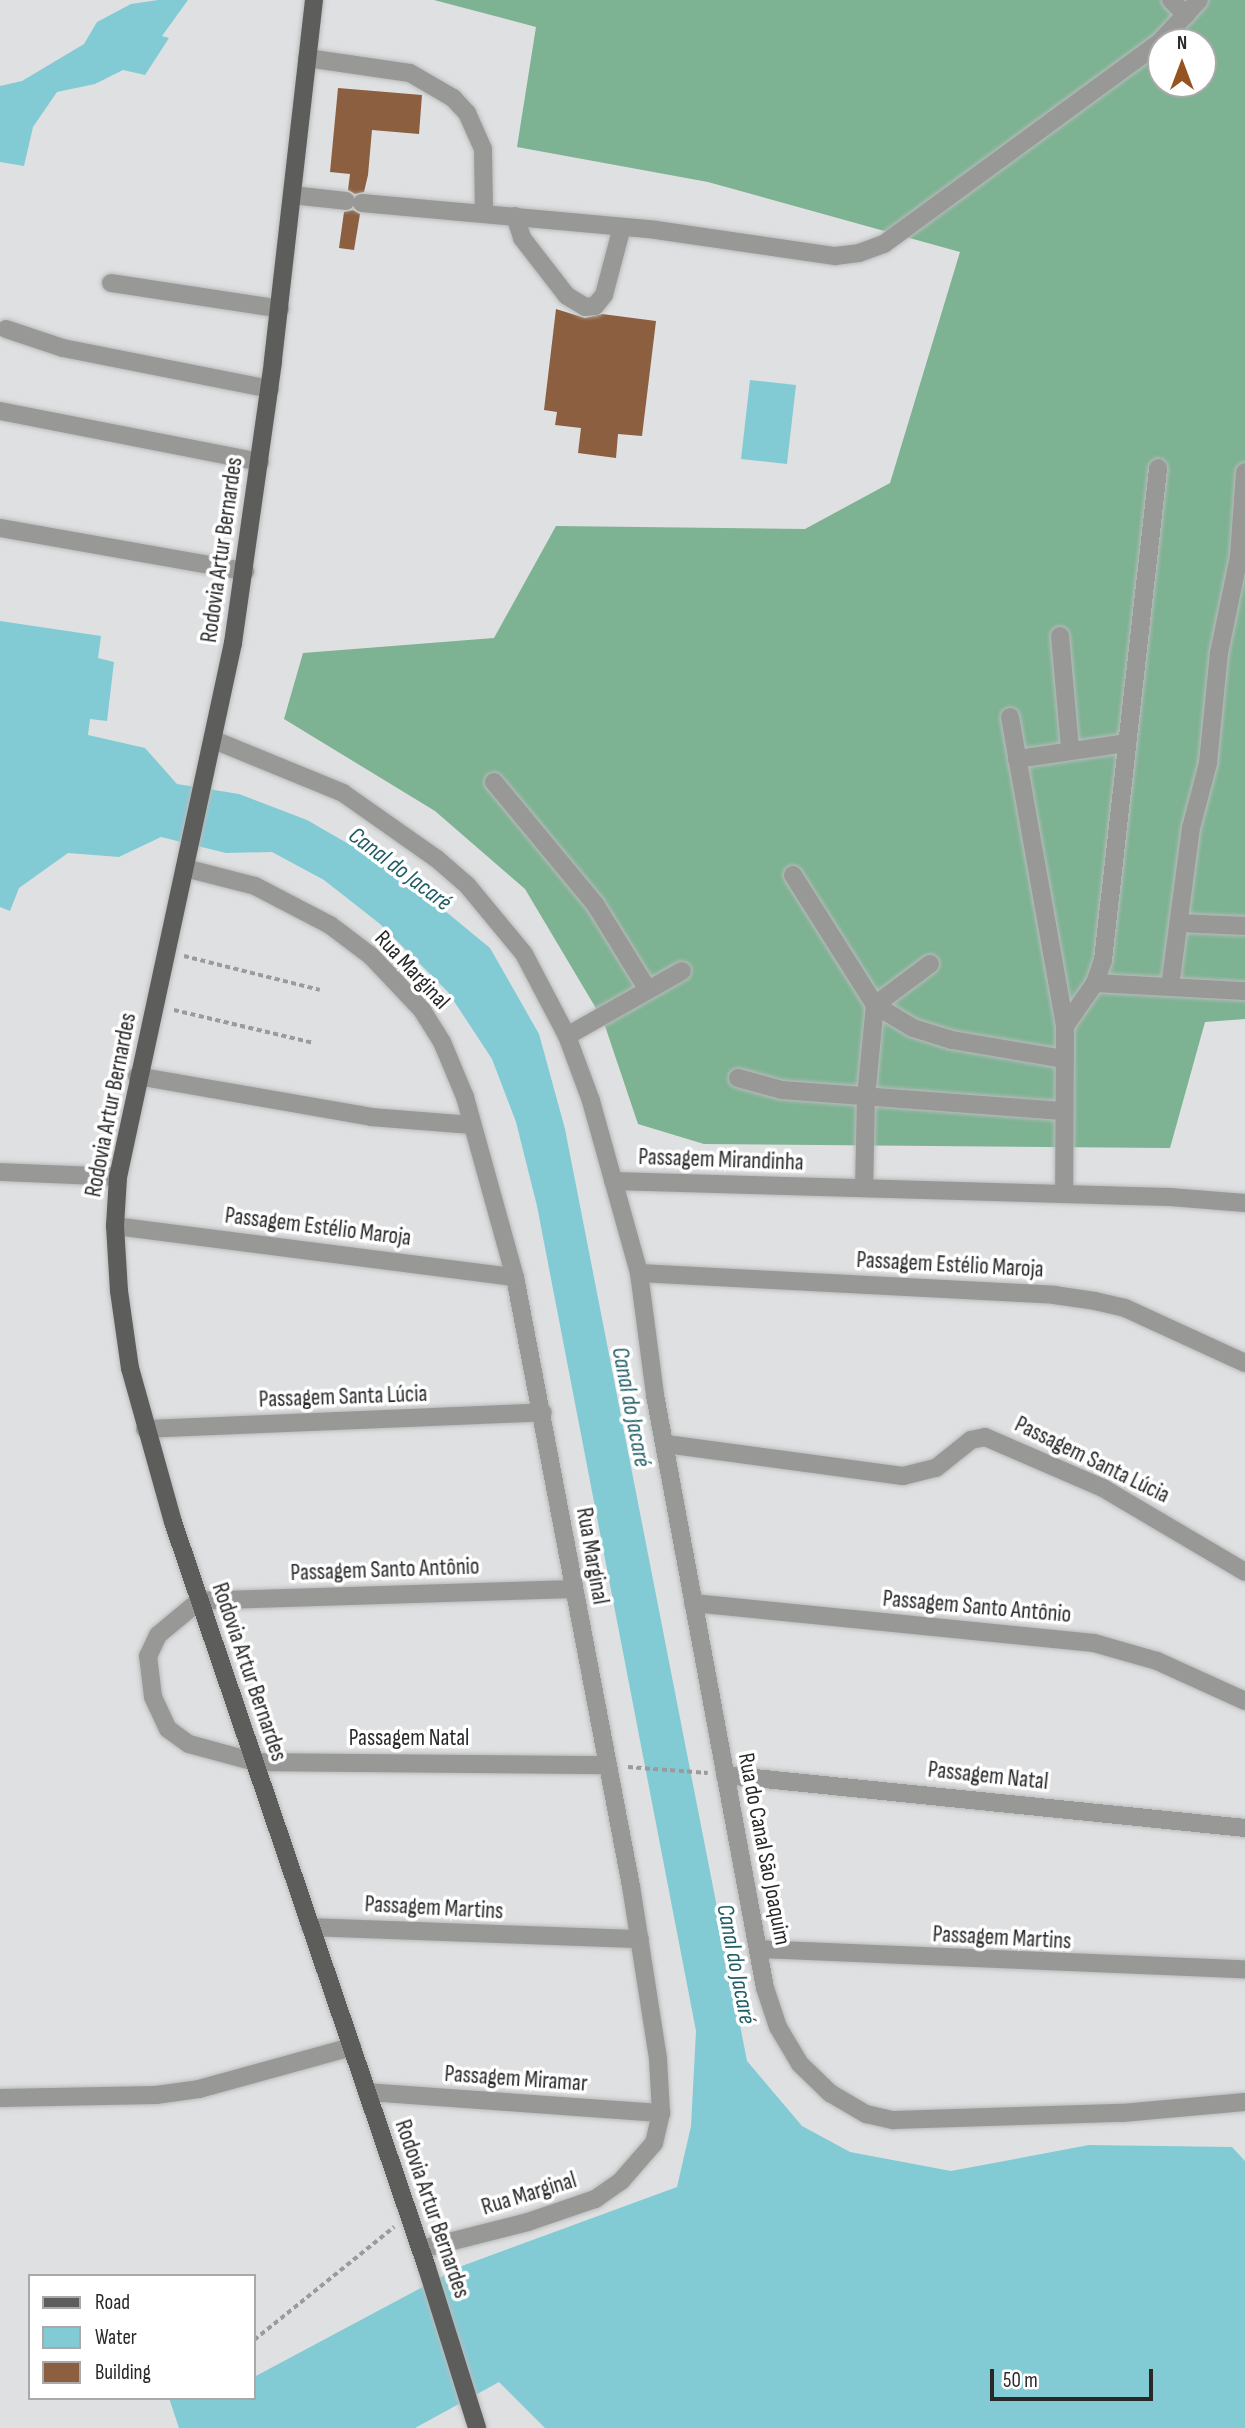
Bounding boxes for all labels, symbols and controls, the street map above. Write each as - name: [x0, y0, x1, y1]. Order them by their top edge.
- north arrow: [1147, 28, 1217, 98]
- text: N: [1177, 32, 1187, 55]
- street label: Rodovia Artur Bernardes: [195, 456, 249, 644]
- water label: Canal do Jacaré: [343, 821, 457, 917]
- street label: Rua Marginal: [369, 925, 455, 1015]
- street label: Rodovia Artur Bernardes: [80, 1011, 142, 1199]
- street label: Passagem Mirandinha: [638, 1143, 804, 1177]
- street label: Passagem Estélio Maroja: [223, 1202, 413, 1252]
- street label: Passagem Estélio Maroja: [856, 1246, 1044, 1284]
- water label: Canal do Jacaré: [605, 1345, 657, 1469]
- street label: Passagem Santa Lúcia: [258, 1380, 428, 1414]
- street label: Passagem Santa Lúcia: [1010, 1411, 1174, 1509]
- street label: Rua Marginal: [570, 1506, 614, 1606]
- street label: Passagem Santo Antônio: [290, 1553, 480, 1587]
- street label: Rodovia Artur Bernardes: [206, 1579, 292, 1765]
- street label: Passagem Santo Antônio: [882, 1585, 1072, 1629]
- street label: Passagem Natal: [349, 1724, 469, 1752]
- street label: Rua do Canal São Joaquim: [732, 1751, 796, 1947]
- street label: Passagem Natal: [927, 1756, 1049, 1796]
- street label: Passagem Martins: [364, 1891, 504, 1925]
- water label: Canal do Jacaré: [710, 1902, 762, 2026]
- street label: Passagem Martins: [932, 1921, 1072, 1955]
- street label: Passagem Miramar: [444, 2060, 588, 2098]
- street label: Rodovia Artur Bernardes: [389, 2116, 475, 2302]
- street label: Rua Marginal: [478, 2167, 580, 2221]
- legend: [28, 2274, 256, 2400]
- text: Road: [95, 2290, 130, 2315]
- text: Water: [95, 2325, 137, 2350]
- scale bar: [993, 2354, 1156, 2398]
- text: Building: [95, 2360, 151, 2385]
- text: 50 m: [1003, 2368, 1038, 2393]

